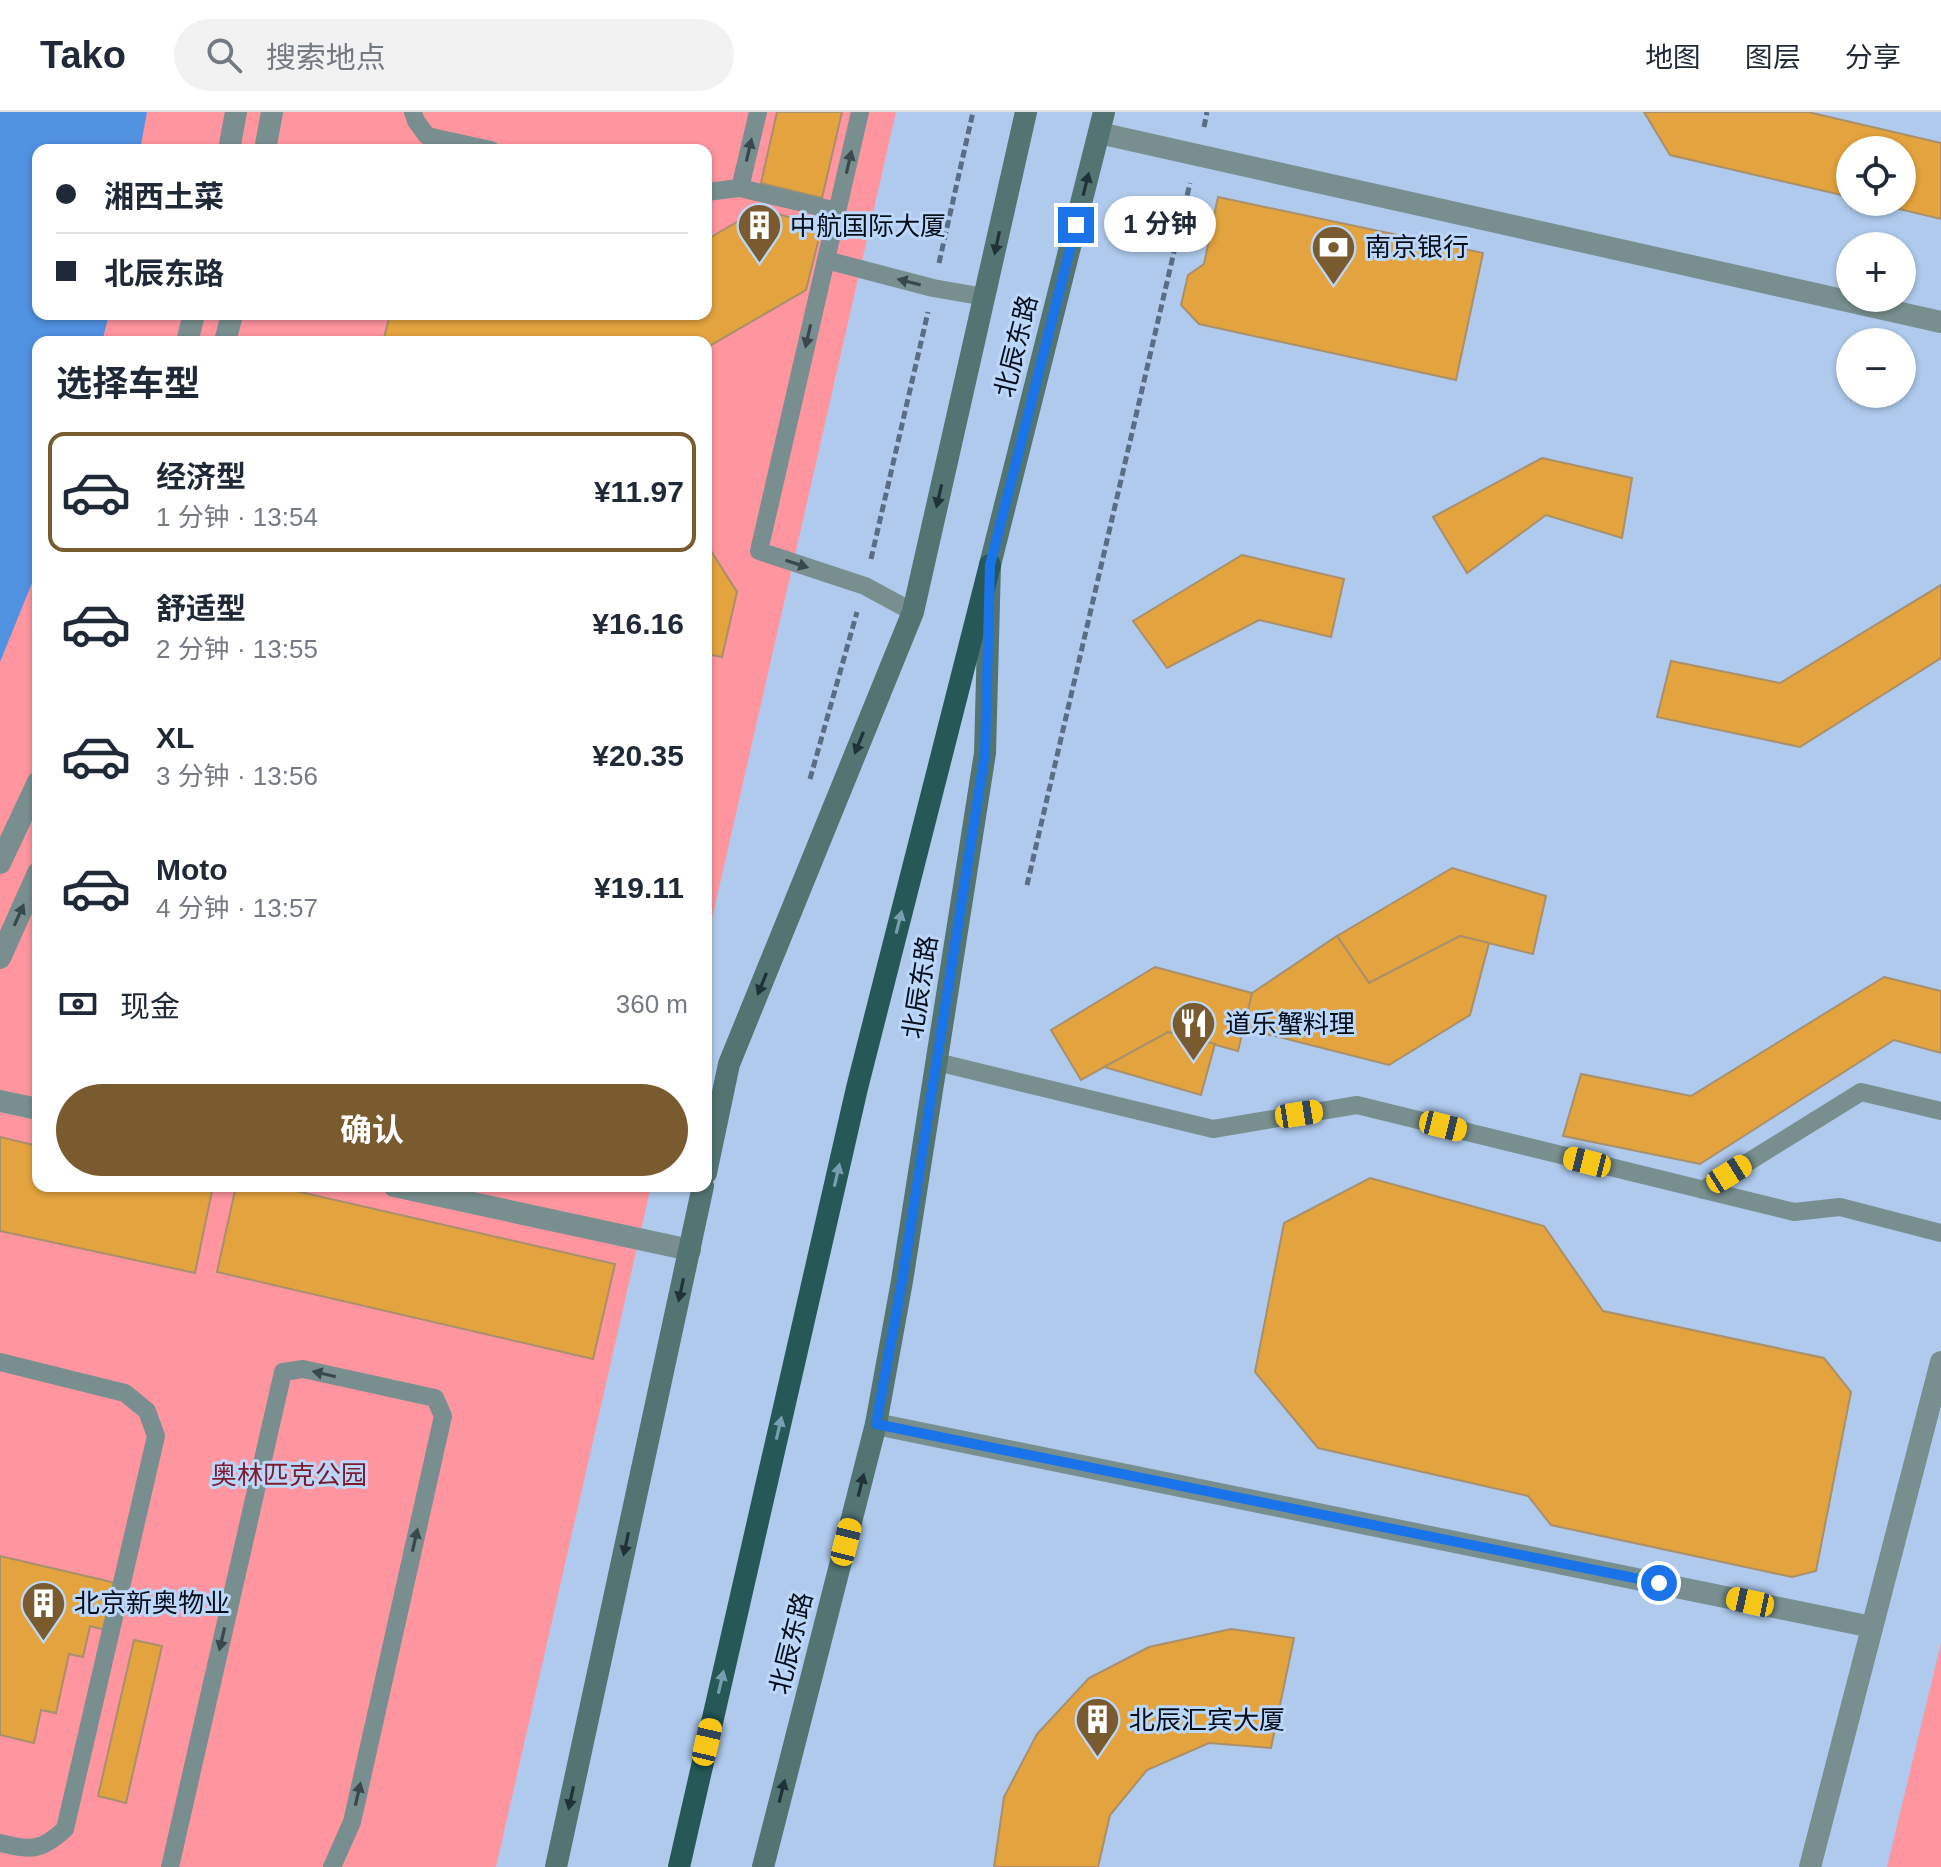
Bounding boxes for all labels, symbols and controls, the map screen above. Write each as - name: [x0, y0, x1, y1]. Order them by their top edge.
- search box: [174, 19, 734, 91]
- icon: search: [202, 33, 246, 77]
- text: Tako: [40, 34, 126, 76]
- text: 搜索地点: [266, 41, 386, 74]
- text: 地图: [1645, 42, 1701, 73]
- text: 图层: [1745, 42, 1801, 73]
- text: 分享: [1845, 42, 1901, 73]
- map controls: [1836, 136, 1916, 408]
- button: locate: [1836, 136, 1916, 216]
- one-way arrow: [744, 137, 756, 162]
- one-way arrow: [843, 149, 856, 174]
- one-way arrow: [1081, 171, 1093, 196]
- text: 湘西土菜: [104, 180, 224, 213]
- callout: 1 分钟: [1104, 197, 1216, 253]
- building icon: 中航国际大厦: [735, 202, 783, 265]
- route end: [1058, 207, 1094, 243]
- text: 1 分钟: [1123, 209, 1197, 239]
- place label: 中航国际大厦: [790, 211, 946, 241]
- bank icon: 南京银行: [1310, 223, 1358, 286]
- one-way arrow: [990, 231, 1003, 256]
- place label: 南京银行: [1365, 232, 1469, 262]
- button: +: [1836, 232, 1916, 312]
- text: 北辰东路: [104, 257, 224, 290]
- one-way arrow: [896, 275, 921, 287]
- street label: 北辰东路: [989, 292, 1043, 400]
- one-way arrow: [802, 324, 814, 349]
- button: −: [1836, 328, 1916, 408]
- text: 选择车型: [56, 363, 200, 404]
- icon: car: [60, 456, 132, 528]
- text: 经济型: [156, 460, 246, 493]
- text: ¥11.97: [594, 475, 684, 508]
- one-way arrow: [933, 484, 945, 509]
- text: 1 分钟 · 13:54: [156, 502, 318, 532]
- one-way arrow: [785, 558, 809, 570]
- icon: car: [60, 588, 132, 660]
- text: 舒适型: [156, 592, 246, 625]
- text: ¥16.16: [592, 607, 684, 640]
- text: 2 分钟 · 13:55: [156, 634, 318, 664]
- icon: car: [60, 720, 132, 792]
- text: XL: [156, 721, 194, 754]
- one-way arrow: [853, 731, 866, 755]
- text: ¥20.35: [592, 739, 684, 772]
- text: 3 分钟 · 13:56: [156, 761, 318, 791]
- icon: car: [60, 852, 132, 924]
- text: Moto: [156, 853, 228, 886]
- text: ¥19.11: [594, 871, 684, 904]
- text: 4 分钟 · 13:57: [156, 893, 318, 923]
- one-way arrow: [12, 904, 26, 927]
- one-way arrow: [894, 910, 906, 935]
- street label: 北辰东路: [897, 933, 943, 1041]
- one-way arrow: [755, 972, 768, 996]
- icon: cash: [56, 982, 100, 1026]
- text: 360 m: [616, 989, 688, 1019]
- text: 现金: [120, 990, 180, 1023]
- restaurant icon: 道乐蟹料理: [1170, 1000, 1218, 1063]
- place label: 道乐蟹料理: [1225, 1009, 1355, 1039]
- button: 确认: [56, 1084, 688, 1176]
- car: [1273, 1098, 1325, 1130]
- car: [1417, 1109, 1469, 1143]
- car: [1561, 1145, 1613, 1179]
- car: [1702, 1151, 1756, 1197]
- one-way arrow: [831, 1162, 844, 1187]
- one-way arrow: [674, 1277, 687, 1302]
- one-way arrow: [312, 1367, 337, 1379]
- one-way arrow: [773, 1416, 786, 1441]
- park label: 奥林匹克公园: [211, 1460, 367, 1490]
- one-way arrow: [855, 1473, 867, 1498]
- car: [829, 1516, 863, 1568]
- one-way arrow: [409, 1528, 422, 1553]
- one-way arrow: [619, 1531, 632, 1556]
- route start: [1641, 1565, 1677, 1601]
- building icon: 北京新奥物业: [19, 1579, 67, 1642]
- car: [1724, 1585, 1776, 1619]
- place label: 北京新奥物业: [74, 1588, 230, 1618]
- street label: 北辰东路: [764, 1589, 818, 1697]
- one-way arrow: [215, 1627, 228, 1652]
- one-way arrow: [715, 1669, 728, 1694]
- building icon: 北辰汇宾大厦: [1074, 1696, 1122, 1759]
- place label: 北辰汇宾大厦: [1129, 1705, 1285, 1735]
- car: [690, 1716, 724, 1768]
- one-way arrow: [777, 1779, 789, 1804]
- one-way arrow: [352, 1781, 365, 1806]
- one-way arrow: [564, 1786, 577, 1811]

